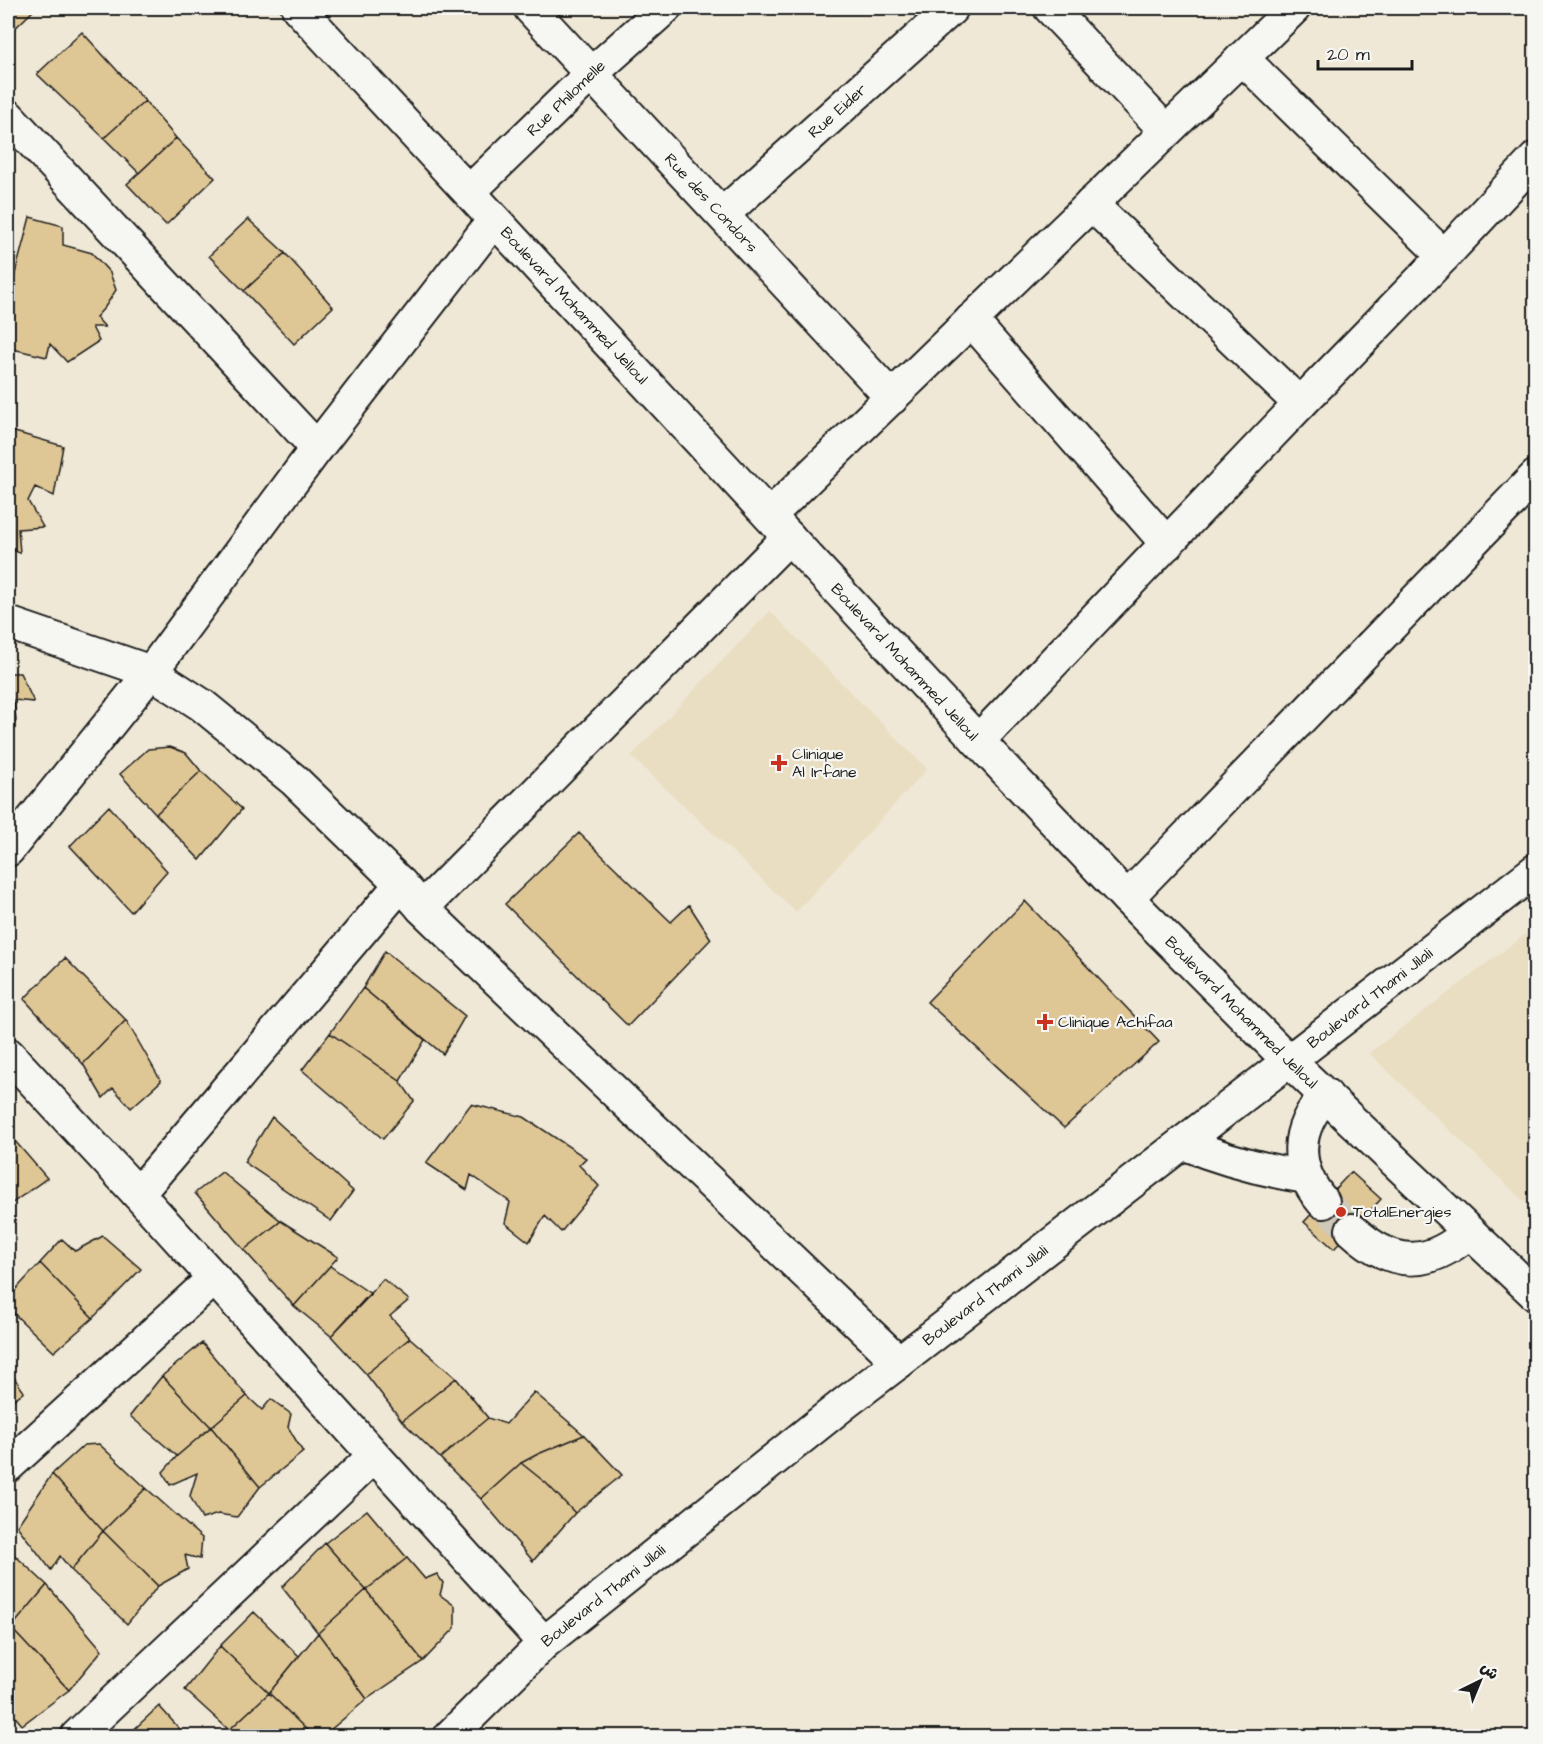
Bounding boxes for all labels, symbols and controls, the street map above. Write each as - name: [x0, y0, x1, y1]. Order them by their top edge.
- scale bar: [1318, 33, 1412, 71]
- text: 20 m: [1327, 42, 1370, 67]
- street label: Rue Philomelle: [522, 55, 611, 141]
- street label: Rue Eider: [803, 79, 872, 143]
- street label: Rue des Condors: [659, 148, 763, 257]
- street label: Boulevard Mohammed Jelloul: [495, 222, 653, 389]
- street label: Boulevard Mohammed Jelloul: [826, 578, 983, 746]
- place label: Clinique Al Irfane: [792, 743, 857, 783]
- marker: Clinique Al Irfane: [770, 754, 788, 772]
- street label: Boulevard Mohammed Jelloul: [1160, 931, 1323, 1094]
- street label: Boulevard Thami Jilali: [1302, 942, 1438, 1054]
- place label: Clinique Achifaa: [1058, 1011, 1173, 1033]
- marker: Clinique Achifaa: [1036, 1013, 1054, 1031]
- place label: TotalEnergies: [1353, 1201, 1451, 1224]
- marker: TotalEnergies: [1334, 1205, 1348, 1219]
- street label: Boulevard Thami Jilali: [918, 1239, 1053, 1351]
- street label: Boulevard Thami Jilali: [536, 1539, 671, 1652]
- north arrow: [1450, 1651, 1510, 1711]
- text: ش: [1476, 1657, 1503, 1685]

